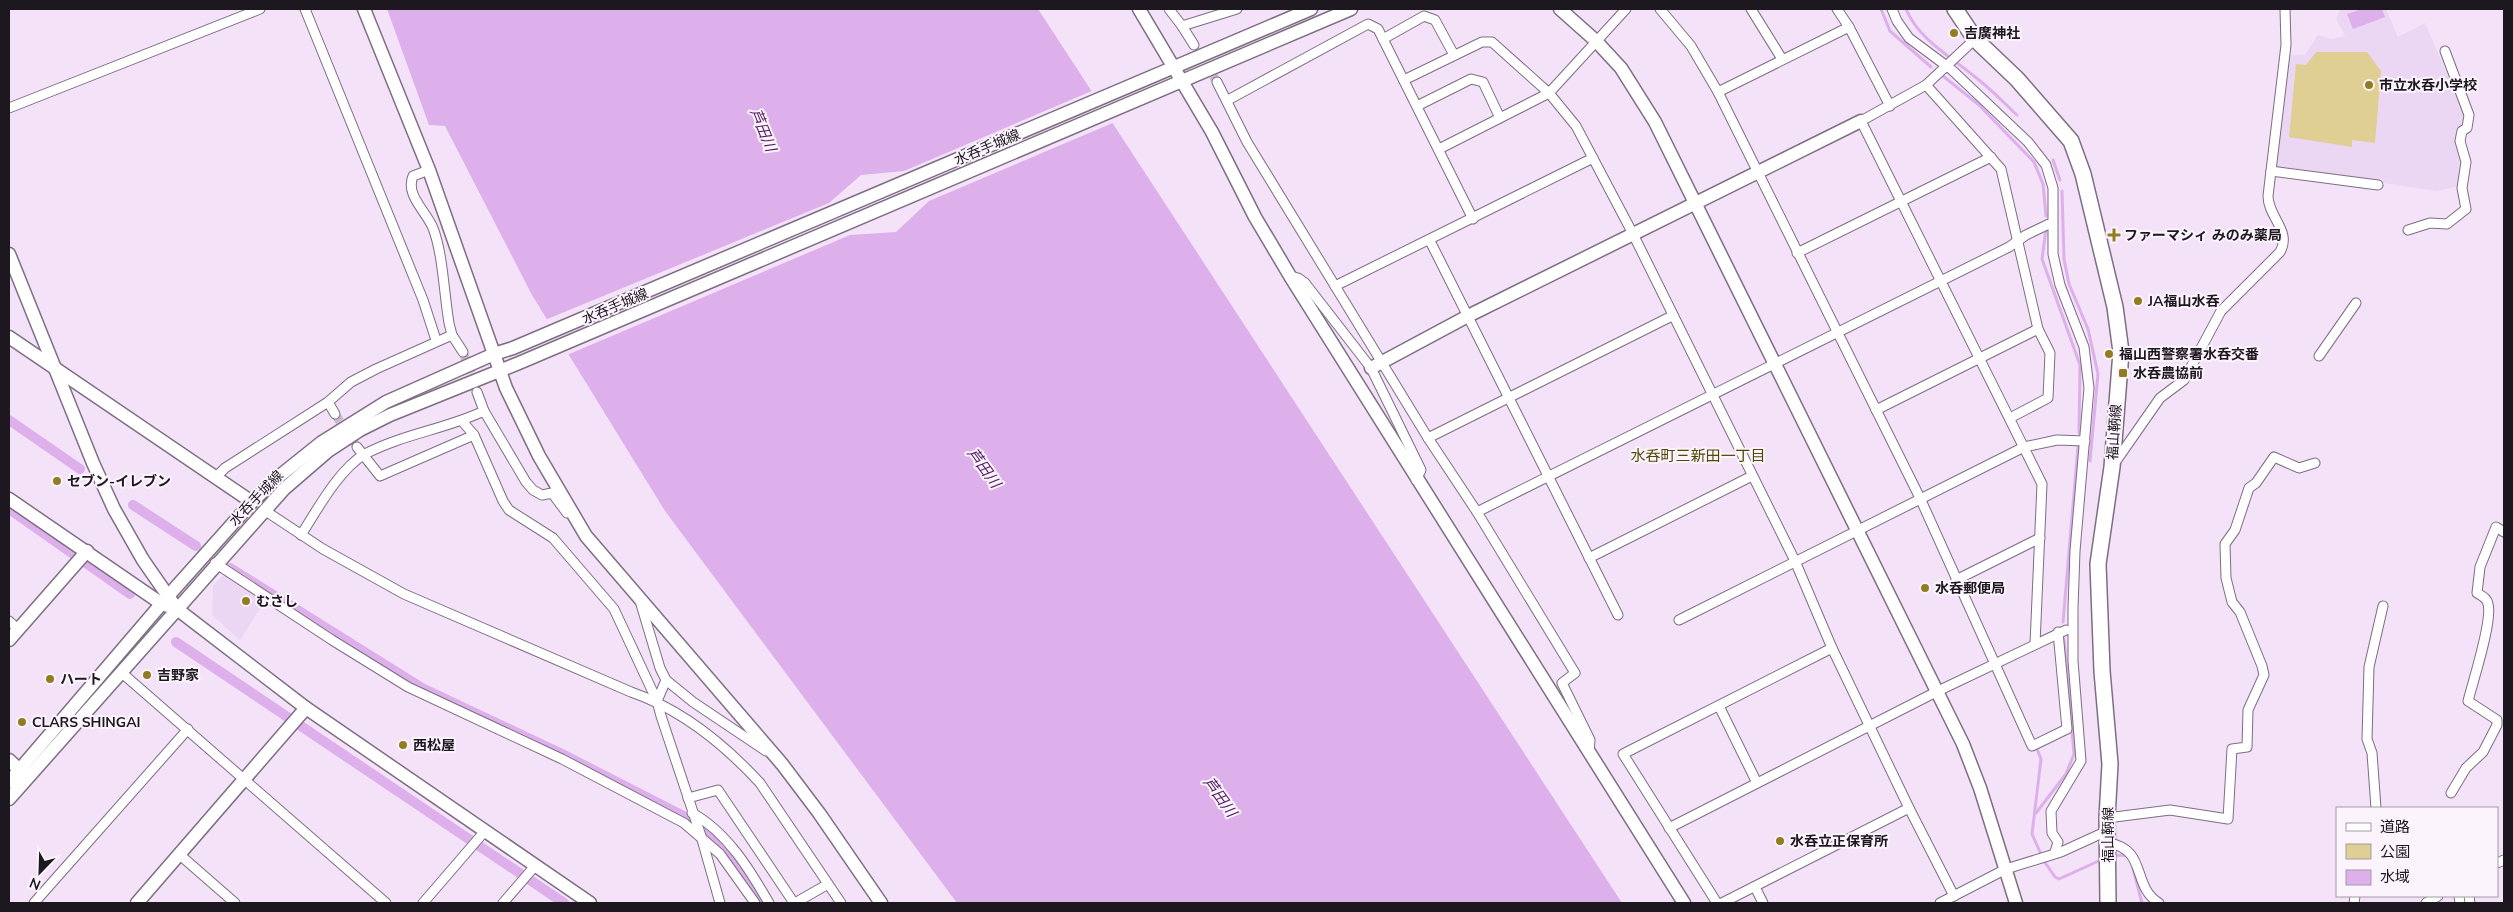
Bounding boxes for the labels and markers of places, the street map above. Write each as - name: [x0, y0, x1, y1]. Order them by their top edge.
- place label: 吉廣神社: [1964, 24, 2020, 43]
- marker: 吉廣神社: [1948, 27, 1960, 39]
- place label: 市立水呑小学校: [2379, 76, 2477, 95]
- marker: 市立水呑小学校: [2363, 79, 2375, 91]
- place label: ファーマシィ みのみ薬局: [2124, 226, 2282, 245]
- marker: ファーマシィ みのみ薬局: [2108, 229, 2120, 241]
- place label: JA福山水呑: [2147, 292, 2219, 311]
- marker: JA福山水呑: [2132, 295, 2144, 307]
- place label: 福山西警察署水呑交番: [2119, 345, 2259, 364]
- marker: 福山西警察署水呑交番: [2103, 348, 2115, 360]
- place label: 水呑農協前: [2133, 364, 2203, 383]
- marker: 水呑農協前: [2117, 367, 2129, 379]
- place label: セブン-イレブン: [67, 472, 171, 491]
- marker: セブン-イレブン: [51, 475, 63, 487]
- place label: 水呑郵便局: [1935, 579, 2005, 598]
- marker: 水呑郵便局: [1919, 582, 1931, 594]
- place label: むさし: [256, 592, 298, 611]
- marker: むさし: [240, 595, 252, 607]
- place label: 吉野家: [157, 666, 199, 685]
- marker: 吉野家: [141, 669, 153, 681]
- place label: ハート: [60, 670, 102, 689]
- marker: ハート: [44, 673, 56, 685]
- place label: CLARS SHINGAI: [32, 713, 141, 732]
- marker: CLARS SHINGAI: [16, 716, 28, 728]
- place label: 西松屋: [413, 736, 455, 755]
- marker: 西松屋: [397, 739, 409, 751]
- place label: 水呑立正保育所: [1790, 832, 1888, 851]
- marker: 水呑立正保育所: [1774, 835, 1786, 847]

